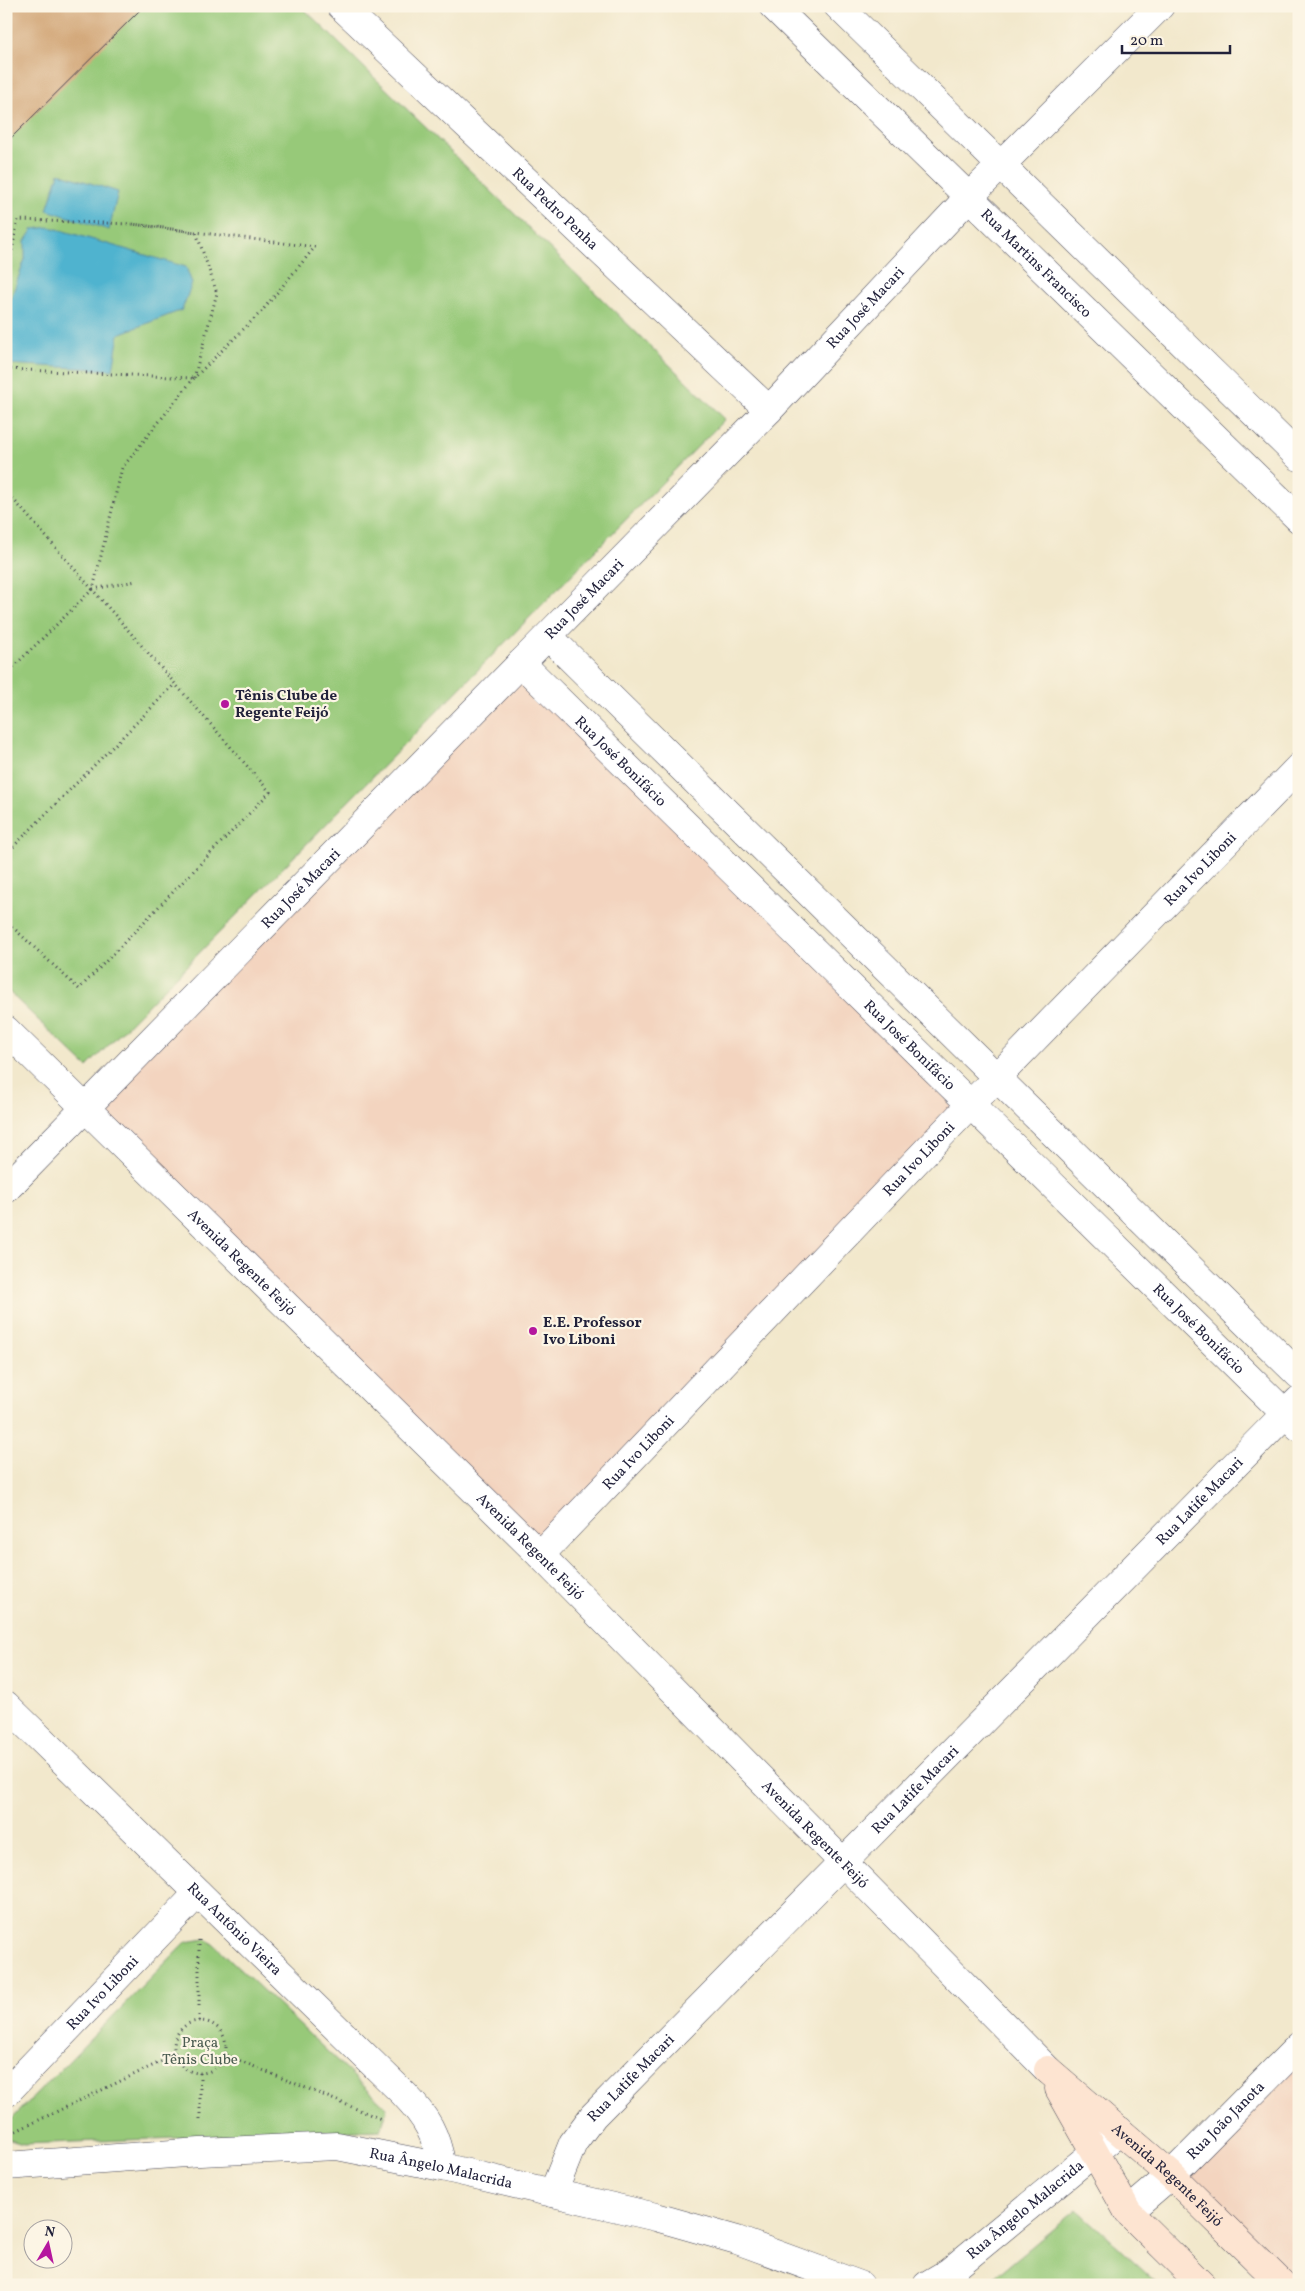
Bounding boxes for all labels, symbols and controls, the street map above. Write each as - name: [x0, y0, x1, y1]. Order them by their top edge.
- scale bar: [1122, 22, 1230, 54]
- text: 20 m: [1130, 31, 1163, 52]
- street label: Rua Pedro Penha: [507, 164, 602, 255]
- street label: Rua Martins Francisco: [975, 205, 1096, 323]
- street label: Rua José Macari: [823, 263, 910, 354]
- street label: Rua José Macari: [541, 555, 629, 645]
- place label: Tênis Clube de Regente Feijó: [235, 686, 337, 724]
- marker: Tênis Clube de Regente Feijó: [219, 698, 231, 710]
- street label: Rua José Bonifácio: [569, 712, 671, 812]
- street label: Rua Ivo Liboni: [1160, 828, 1242, 912]
- street label: Rua José Macari: [257, 844, 346, 934]
- street label: Rua José Bonifácio: [858, 996, 959, 1096]
- street label: Rua Ivo Liboni: [879, 1118, 960, 1202]
- street label: Avenida Regente Feijó: [182, 1205, 300, 1321]
- street label: Rua José Bonifácio: [1147, 1280, 1248, 1380]
- place label: E.E. Professor Ivo Liboni: [543, 1313, 642, 1351]
- marker: E.E. Professor Ivo Liboni: [527, 1325, 539, 1337]
- street label: Rua Ivo Liboni: [598, 1411, 680, 1495]
- street label: Rua Latife Macari: [1152, 1453, 1249, 1551]
- street label: Avenida Regente Feijó: [471, 1489, 588, 1606]
- street label: Rua Latife Macari: [868, 1742, 964, 1839]
- street label: Avenida Regente Feijó: [756, 1776, 873, 1894]
- street label: Rua Antônio Vieira: [182, 1878, 286, 1981]
- street label: Rua Ivo Liboni: [63, 1952, 144, 2036]
- street label: Rua Latife Macari: [583, 2030, 680, 2128]
- park label: Praça Tênis Clube: [162, 2033, 238, 2071]
- street label: Rua João Janota: [1183, 2077, 1270, 2165]
- street label: Avenida Regente Feijó: [1106, 2119, 1227, 2232]
- street label: Rua Ângelo Malacrida: [367, 2144, 514, 2195]
- street label: Rua Ângelo Malacrida: [963, 2156, 1089, 2265]
- north arrow: [22, 2218, 72, 2268]
- text: N: [43, 2222, 56, 2243]

